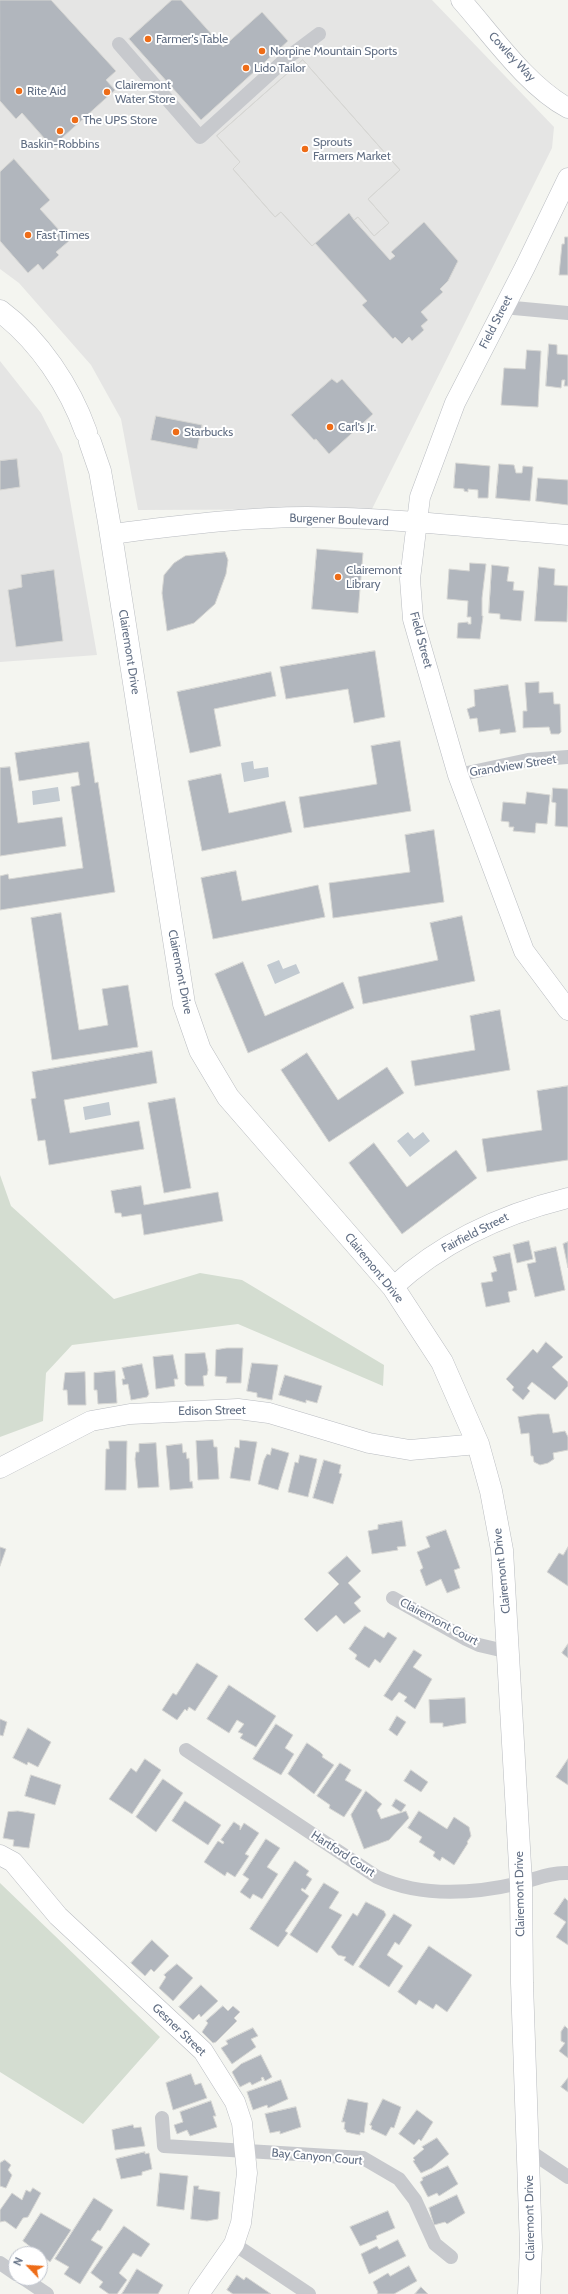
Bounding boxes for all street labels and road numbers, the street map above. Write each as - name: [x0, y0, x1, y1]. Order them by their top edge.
- street label: Cowley Way: [485, 29, 539, 85]
- street label: Field Street: [476, 293, 516, 351]
- street label: Burgener Boulevard: [289, 511, 389, 529]
- street label: Clairemont Drive: [115, 609, 143, 695]
- street label: Field Street: [407, 610, 435, 670]
- street label: Grandview Street: [469, 752, 557, 780]
- street label: Clairemont Drive: [165, 929, 195, 1015]
- street label: Fairfield Street: [439, 1210, 511, 1256]
- street label: Clairemont Drive: [341, 1230, 407, 1306]
- street label: Edison Street: [178, 1403, 246, 1419]
- street label: Clairemont Drive: [490, 1528, 514, 1614]
- street label: Clairemont Court: [397, 1595, 481, 1649]
- street label: Hartford Court: [308, 1828, 378, 1880]
- street label: Clairemont Drive: [512, 1851, 528, 1937]
- street label: Gesner Street: [149, 2001, 209, 2059]
- street label: Bay Canyon Court: [271, 2146, 363, 2168]
- street label: Clairemont Drive: [522, 2175, 538, 2261]

